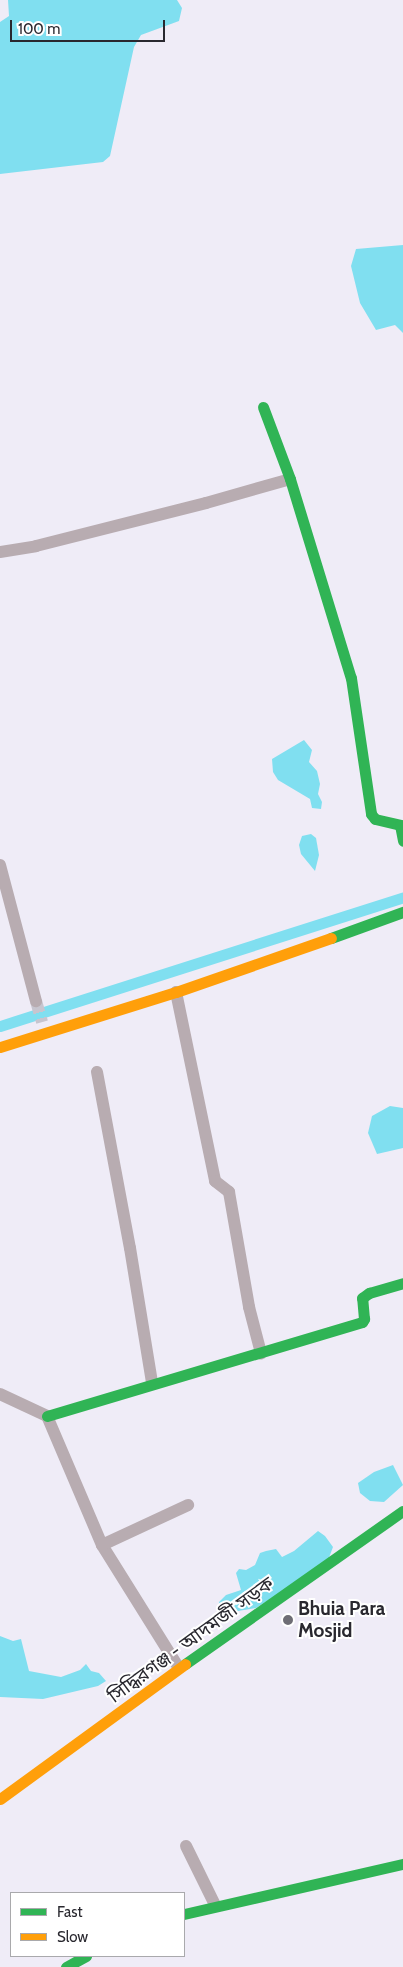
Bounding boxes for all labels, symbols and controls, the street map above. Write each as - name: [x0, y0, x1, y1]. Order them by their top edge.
- scale bar: [12, 10, 168, 42]
- text: 100 m: [18, 20, 60, 38]
- street label: সিদ্ধিরগঞ্জ - আদমজী সড়ক: [104, 1572, 278, 1708]
- place label: Bhuia Para Mosjid: [298, 1598, 385, 1642]
- marker: Bhuia Para Mosjid: [282, 1614, 294, 1626]
- legend: [10, 1892, 185, 1957]
- text: Fast: [57, 1903, 82, 1921]
- text: Slow: [57, 1928, 88, 1946]

